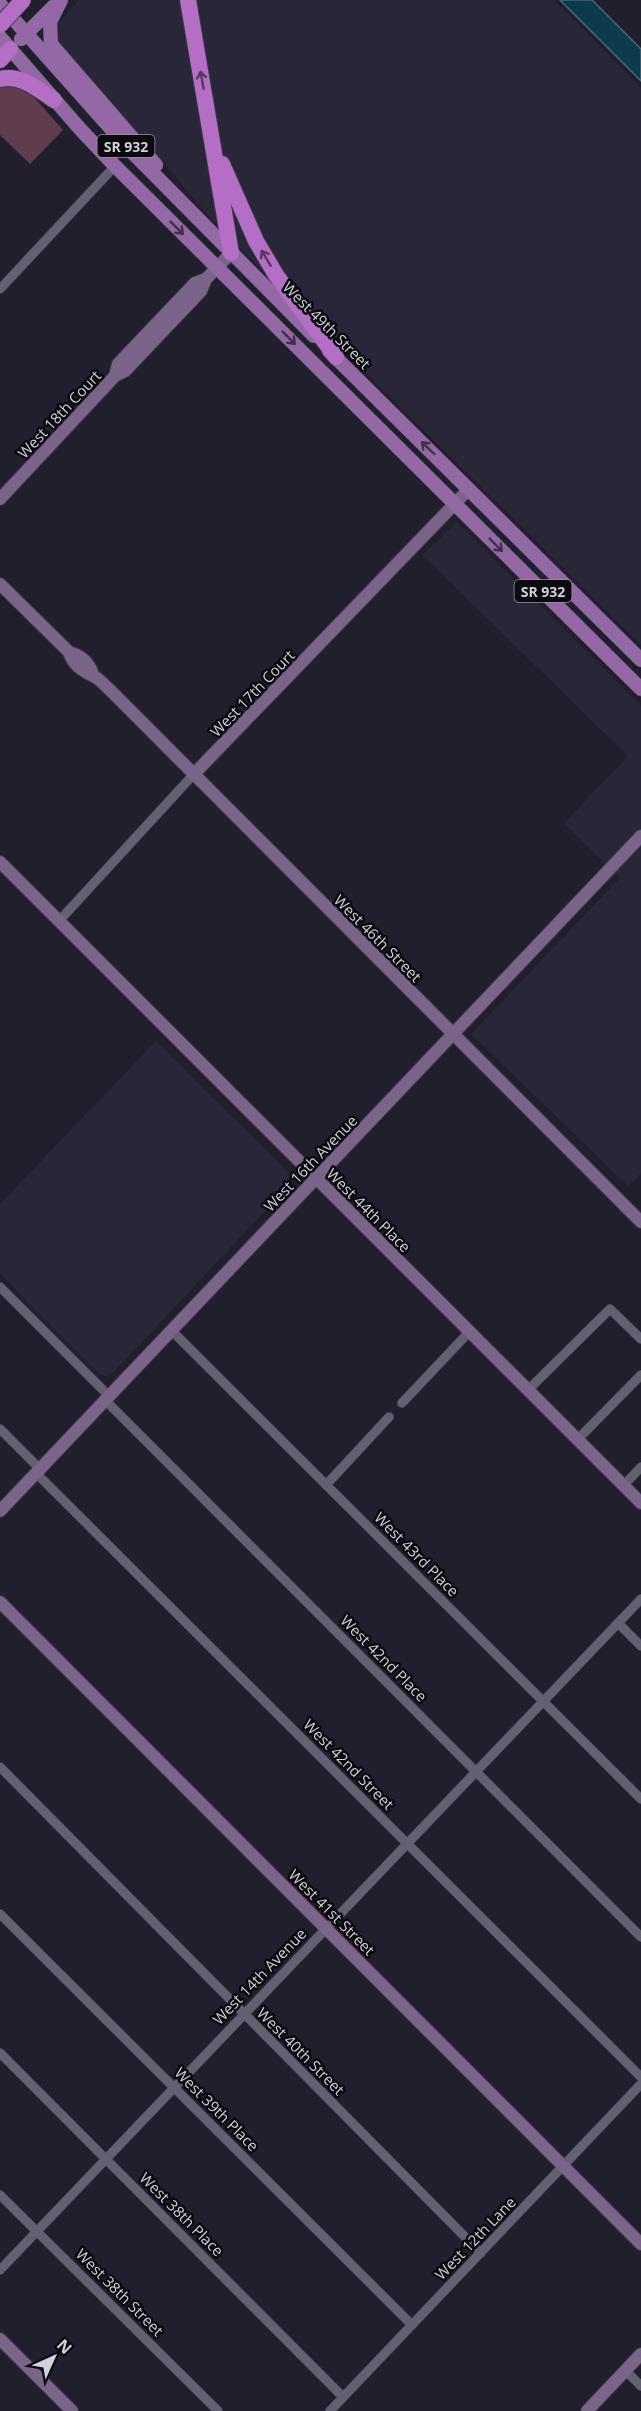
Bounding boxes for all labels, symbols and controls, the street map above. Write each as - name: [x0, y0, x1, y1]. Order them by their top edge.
- one-way arrow: [196, 71, 207, 91]
- road number: SR 932: [98, 135, 154, 157]
- one-way arrow: [170, 220, 185, 235]
- one-way arrow: [259, 250, 271, 267]
- street label: West 49th Street: [279, 277, 375, 373]
- one-way arrow: [281, 331, 296, 346]
- street label: West 18th Court: [13, 366, 105, 462]
- one-way arrow: [420, 440, 435, 455]
- one-way arrow: [489, 537, 504, 552]
- road number: SR 932: [514, 580, 572, 602]
- street label: West 17th Court: [205, 645, 299, 741]
- street label: West 46th Street: [330, 890, 426, 986]
- street label: West 16th Avenue: [259, 1111, 361, 1215]
- street label: West 44th Place: [323, 1164, 415, 1256]
- street label: West 43rd Place: [370, 1507, 464, 1601]
- street label: West 42nd Place: [336, 1610, 432, 1706]
- street label: West 42nd Street: [300, 1715, 398, 1813]
- street label: West 41st Street: [285, 1865, 379, 1959]
- street label: West 14th Avenue: [208, 1924, 310, 2028]
- street label: West 40th Street: [253, 2003, 349, 2099]
- street label: West 39th Place: [171, 2063, 263, 2155]
- street label: West 38th Place: [136, 2168, 228, 2260]
- street label: West 12th Lane: [430, 2192, 520, 2284]
- street label: West 38th Street: [72, 2244, 168, 2340]
- north arrow: [24, 2327, 84, 2387]
- text: N: [52, 2334, 77, 2359]

